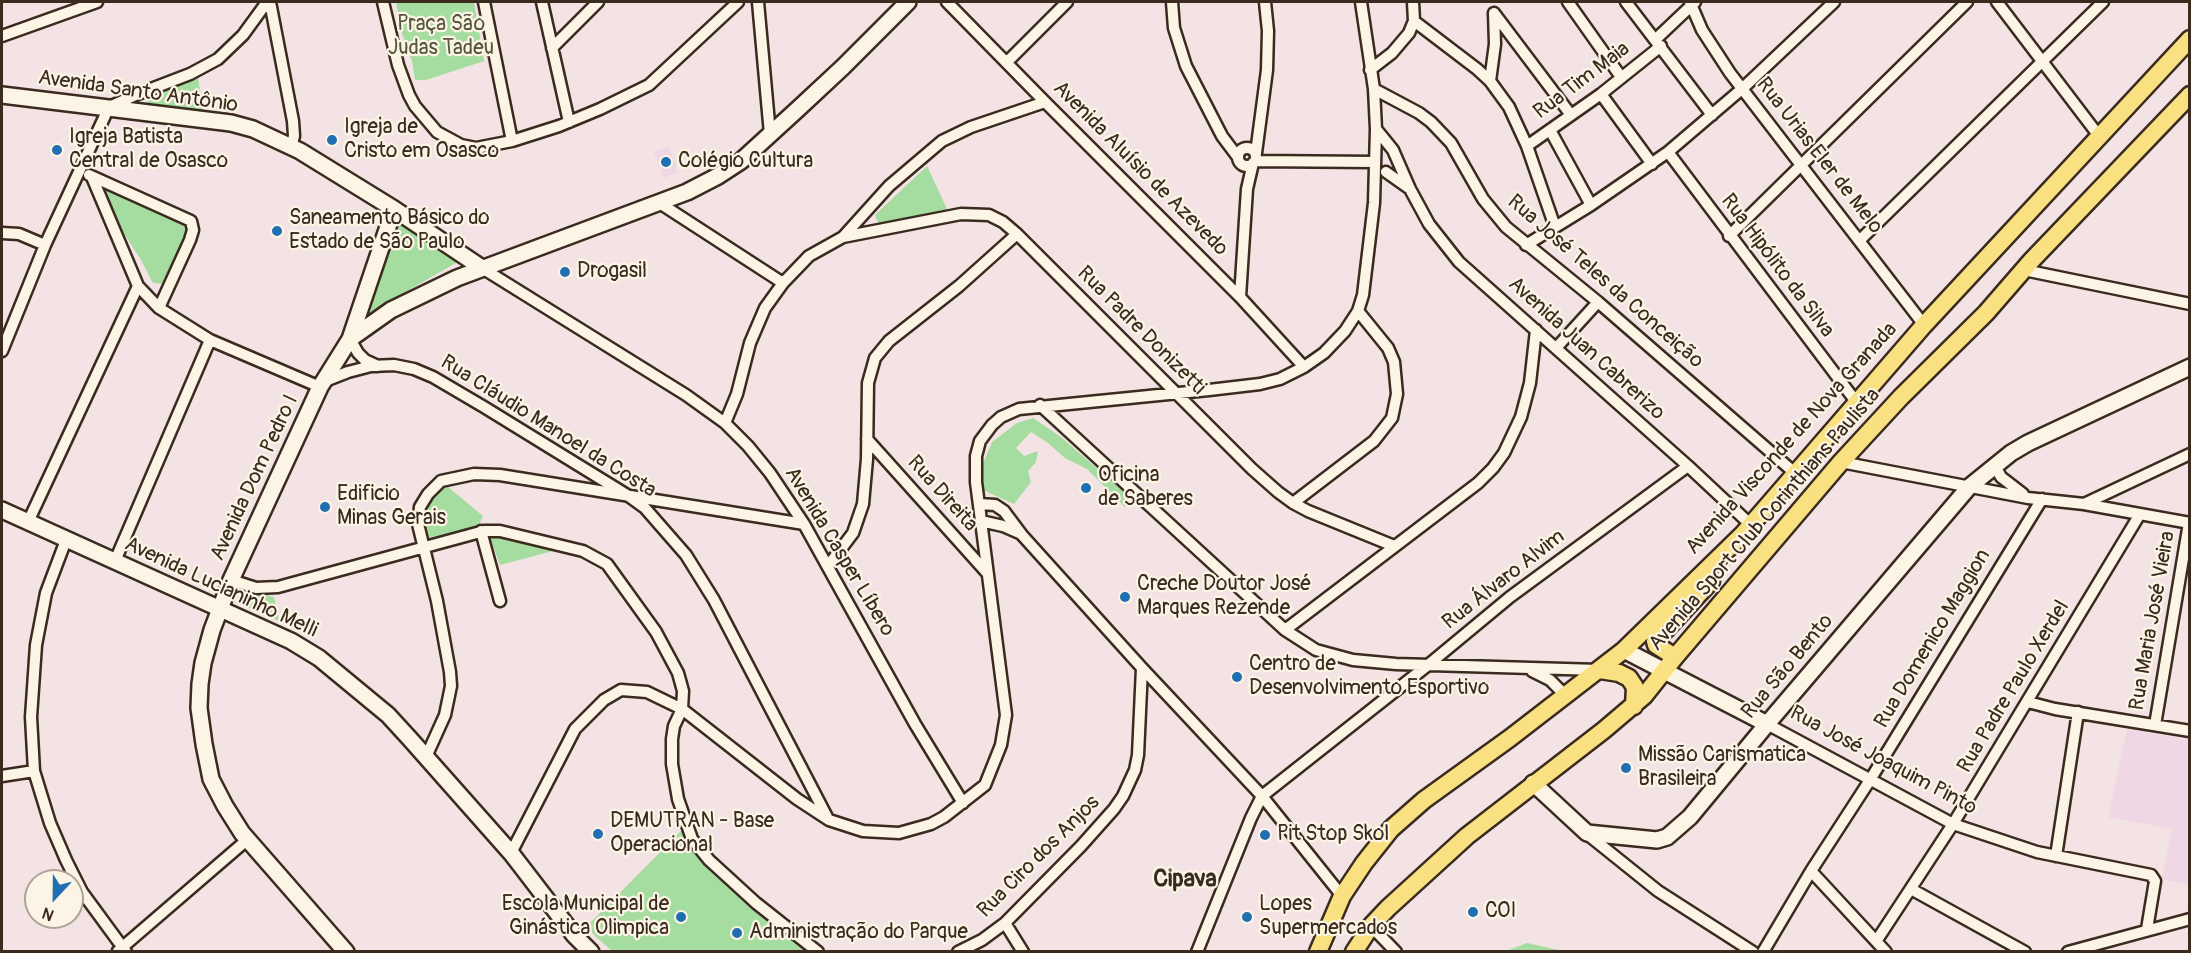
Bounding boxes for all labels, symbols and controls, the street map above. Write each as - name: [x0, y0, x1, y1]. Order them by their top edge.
- park label: Praça São Judas Tadeu: [388, 12, 494, 62]
- street label: Rua Tim Maia: [1529, 37, 1635, 125]
- street label: Avenida Santo Antônio: [36, 66, 240, 118]
- street label: Rua Urias Eler de Melo: [1750, 73, 1888, 239]
- street label: Avenida Aluísio de Azevedo: [1047, 76, 1233, 262]
- place label: Igreja de Cristo em Osasco: [344, 115, 499, 165]
- place label: Igreja Batista Central de Osasco: [69, 125, 228, 175]
- marker: Igreja de Cristo em Osasco: [325, 133, 339, 147]
- marker: Igreja Batista Central de Osasco: [50, 143, 64, 157]
- place label: Colégio Cultura: [678, 149, 813, 175]
- marker: Colégio Cultura: [659, 155, 673, 169]
- street label: Rua Hipólito da Silva: [1715, 189, 1839, 343]
- street label: Rua José Teles da Conceição: [1502, 190, 1708, 374]
- place label: Saneamento Básico do Estado de São Paulo: [289, 206, 489, 256]
- marker: Saneamento Básico do Estado de São Paulo: [270, 224, 284, 238]
- place label: Drogasil: [577, 259, 647, 285]
- street label: Rua Padre Donizetti: [1071, 261, 1211, 401]
- marker: Drogasil: [558, 265, 572, 279]
- street label: Avenida Juan Cabrerizo: [1502, 272, 1670, 426]
- street label: Avenida Visconde de Nova Granada: [1681, 318, 1903, 560]
- street label: Rua Cláudio Manoel da Costa: [436, 350, 660, 504]
- street label: Avenida Sport Club Corinthians Paulista: [1644, 383, 1886, 657]
- street label: Avenida Dom Pedro I: [206, 391, 304, 565]
- street label: Rua Direita: [901, 451, 983, 537]
- street label: Avenida Casper Líbero: [778, 463, 900, 641]
- place label: Oficina de Saberes: [1098, 463, 1193, 513]
- marker: Oficina de Saberes: [1079, 481, 1093, 495]
- place label: Edificio Minas Gerais: [337, 482, 446, 532]
- marker: Edificio Minas Gerais: [318, 500, 332, 514]
- street label: Rua Álvaro Alvim: [1438, 524, 1570, 636]
- street label: Rua Maria José Vieira: [2125, 529, 2181, 713]
- street label: Avenida Lucianinho Melli: [120, 532, 322, 644]
- street label: Rua Domenico Maggion: [1870, 545, 1996, 733]
- place label: Creche Doutor José Marques Rezende: [1137, 572, 1312, 622]
- marker: Creche Doutor José Marques Rezende: [1118, 590, 1132, 604]
- street label: Rua Padre Paulo Xerdel: [1953, 596, 2075, 778]
- street label: Rua São Bento: [1737, 609, 1839, 725]
- place label: Centro de Desenvolvimento Esportivo: [1249, 652, 1489, 702]
- marker: Centro de Desenvolvimento Esportivo: [1230, 670, 1244, 684]
- street label: Rua José Joaquim Pinto: [1785, 701, 1981, 821]
- place label: Missão Carismatica Brasileira: [1638, 743, 1806, 793]
- marker: Missão Carismatica Brasileira: [1619, 761, 1633, 775]
- street label: Rua Ciro dos Anjos: [973, 791, 1105, 923]
- place label: DEMUTRAN - Base Operacional: [610, 809, 774, 859]
- place label: Pit Stop Skol: [1277, 822, 1389, 848]
- marker: DEMUTRAN - Base Operacional: [591, 827, 605, 841]
- marker: Pit Stop Skol: [1258, 828, 1272, 842]
- district label: Cipava: [1153, 866, 1217, 894]
- north arrow: [24, 869, 84, 929]
- place label: Escola Municipal de Ginástica Olimpica: [502, 892, 669, 942]
- place label: Lopes Supermercados: [1259, 892, 1397, 942]
- place label: COI: [1485, 899, 1516, 925]
- text: N: [39, 903, 57, 925]
- marker: COI: [1466, 905, 1480, 919]
- marker: Escola Municipal de Ginástica Olimpica: [674, 910, 688, 924]
- marker: Lopes Supermercados: [1240, 910, 1254, 924]
- place label: Administração do Parque: [749, 920, 968, 946]
- marker: Administração do Parque: [730, 926, 744, 940]

